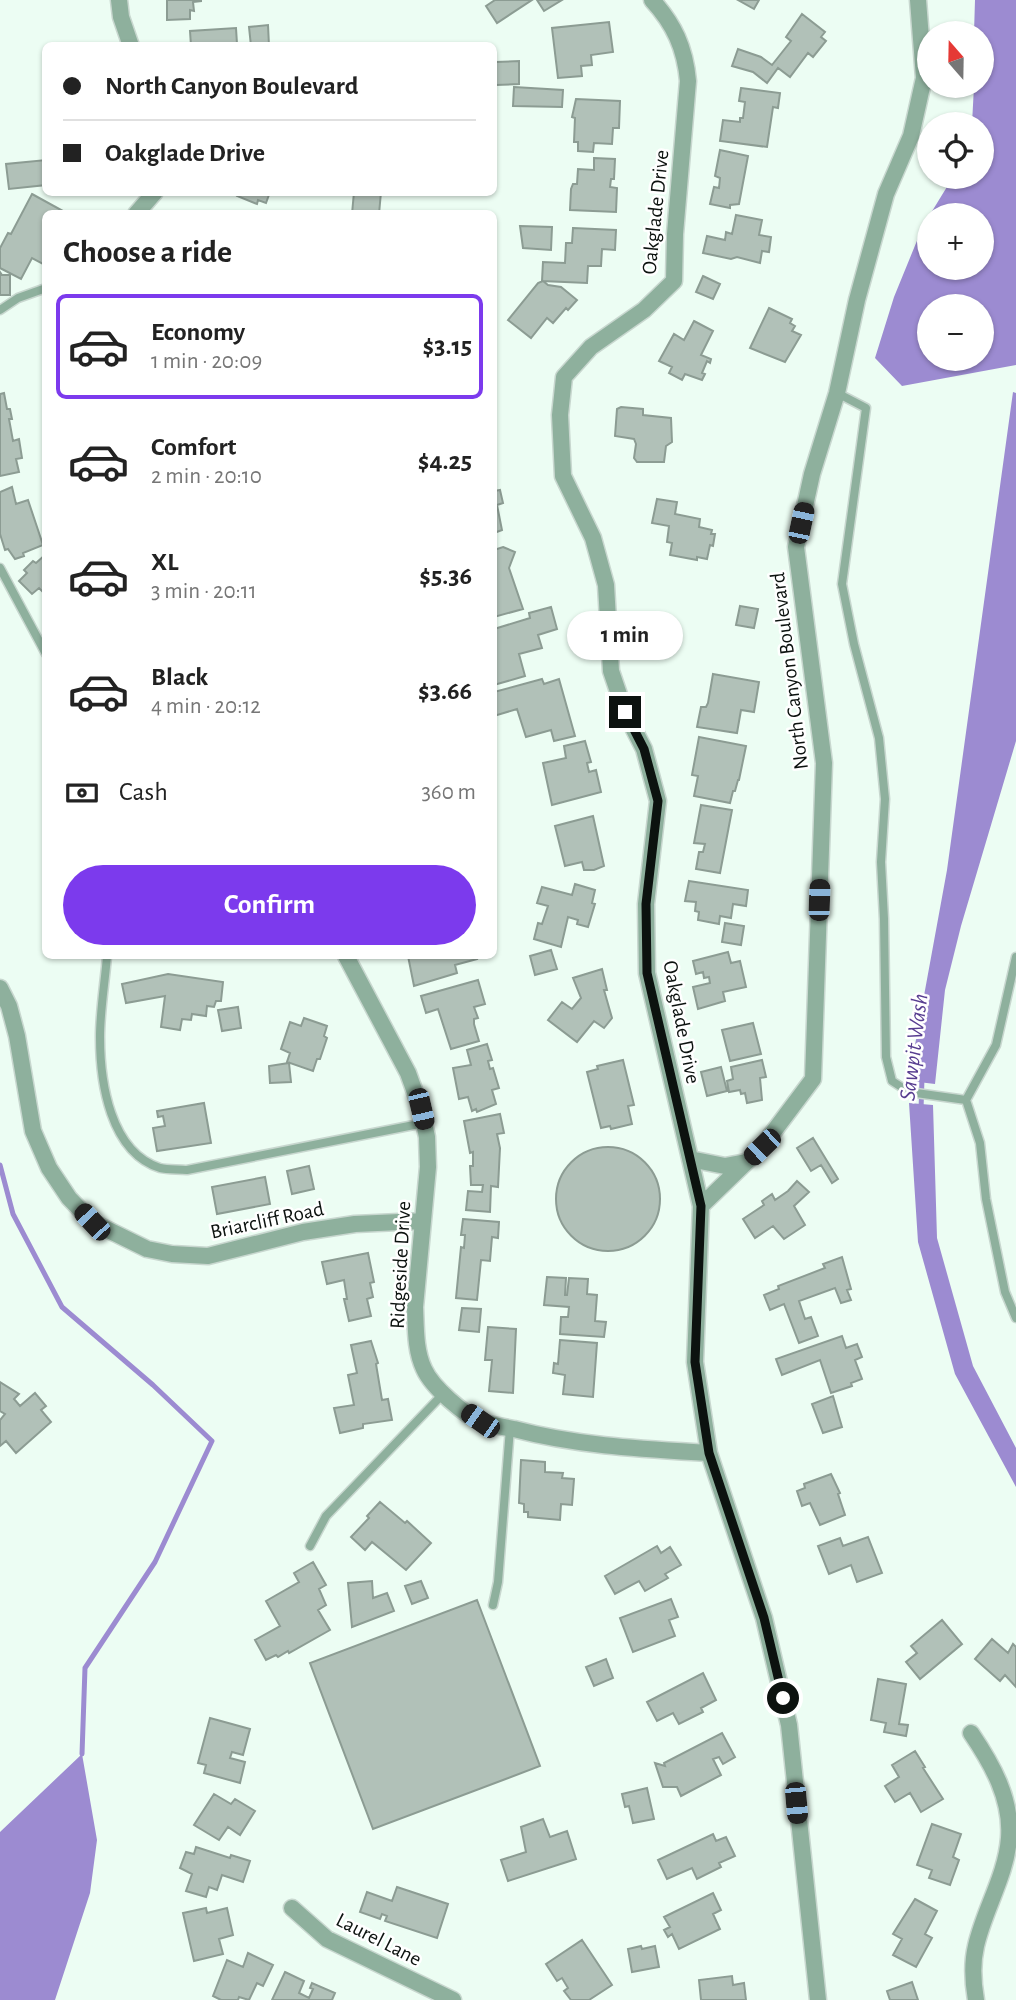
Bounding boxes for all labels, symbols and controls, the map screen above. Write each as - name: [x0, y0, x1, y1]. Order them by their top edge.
- north arrow: [917, 21, 994, 98]
- map controls: [917, 21, 994, 371]
- text: North Canyon Boulevard: [105, 73, 359, 99]
- button: locate: [917, 112, 994, 189]
- text: Oakglade Drive: [105, 140, 265, 166]
- street label: Oakglade Drive: [639, 149, 672, 275]
- button: +: [917, 203, 994, 280]
- text: Choose a ride: [63, 236, 232, 268]
- button: −: [917, 294, 994, 371]
- icon: car: [67, 315, 130, 378]
- text: Economy: [151, 319, 245, 345]
- text: $3.15: [423, 333, 472, 359]
- text: 1 min · 20:09: [151, 350, 262, 373]
- icon: car: [67, 430, 130, 493]
- text: Comfort: [151, 434, 236, 460]
- text: $4.25: [418, 448, 472, 474]
- text: 2 min · 20:10: [151, 465, 262, 488]
- car: [787, 500, 816, 546]
- icon: car: [67, 545, 130, 608]
- text: XL: [151, 549, 178, 575]
- text: $5.36: [419, 563, 472, 589]
- street label: North Canyon Boulevard: [767, 571, 812, 771]
- text: 3 min · 20:11: [151, 580, 257, 603]
- callout: 1 min: [567, 610, 683, 660]
- text: 1 min: [601, 624, 649, 647]
- icon: car: [67, 660, 130, 723]
- text: Black: [151, 664, 208, 690]
- text: $3.66: [418, 678, 472, 704]
- text: 4 min · 20:12: [151, 695, 261, 718]
- route end: [609, 696, 641, 728]
- icon: cash: [63, 774, 101, 812]
- text: Cash: [119, 779, 168, 805]
- text: 360 m: [421, 781, 476, 804]
- button: Confirm: [63, 865, 476, 945]
- car: [808, 879, 831, 921]
- street label: Oakglade Drive: [659, 959, 704, 1085]
- water label: Sawpit Wash: [897, 992, 932, 1102]
- car: [407, 1086, 436, 1132]
- car: [740, 1125, 785, 1169]
- street label: Briarcliff Road: [208, 1198, 326, 1243]
- car: [70, 1199, 115, 1245]
- street label: Ridgeside Drive: [387, 1201, 414, 1330]
- car: [457, 1400, 504, 1442]
- route start: [767, 1682, 799, 1714]
- car: [784, 1781, 809, 1825]
- street label: Laurel Lane: [333, 1909, 425, 1970]

